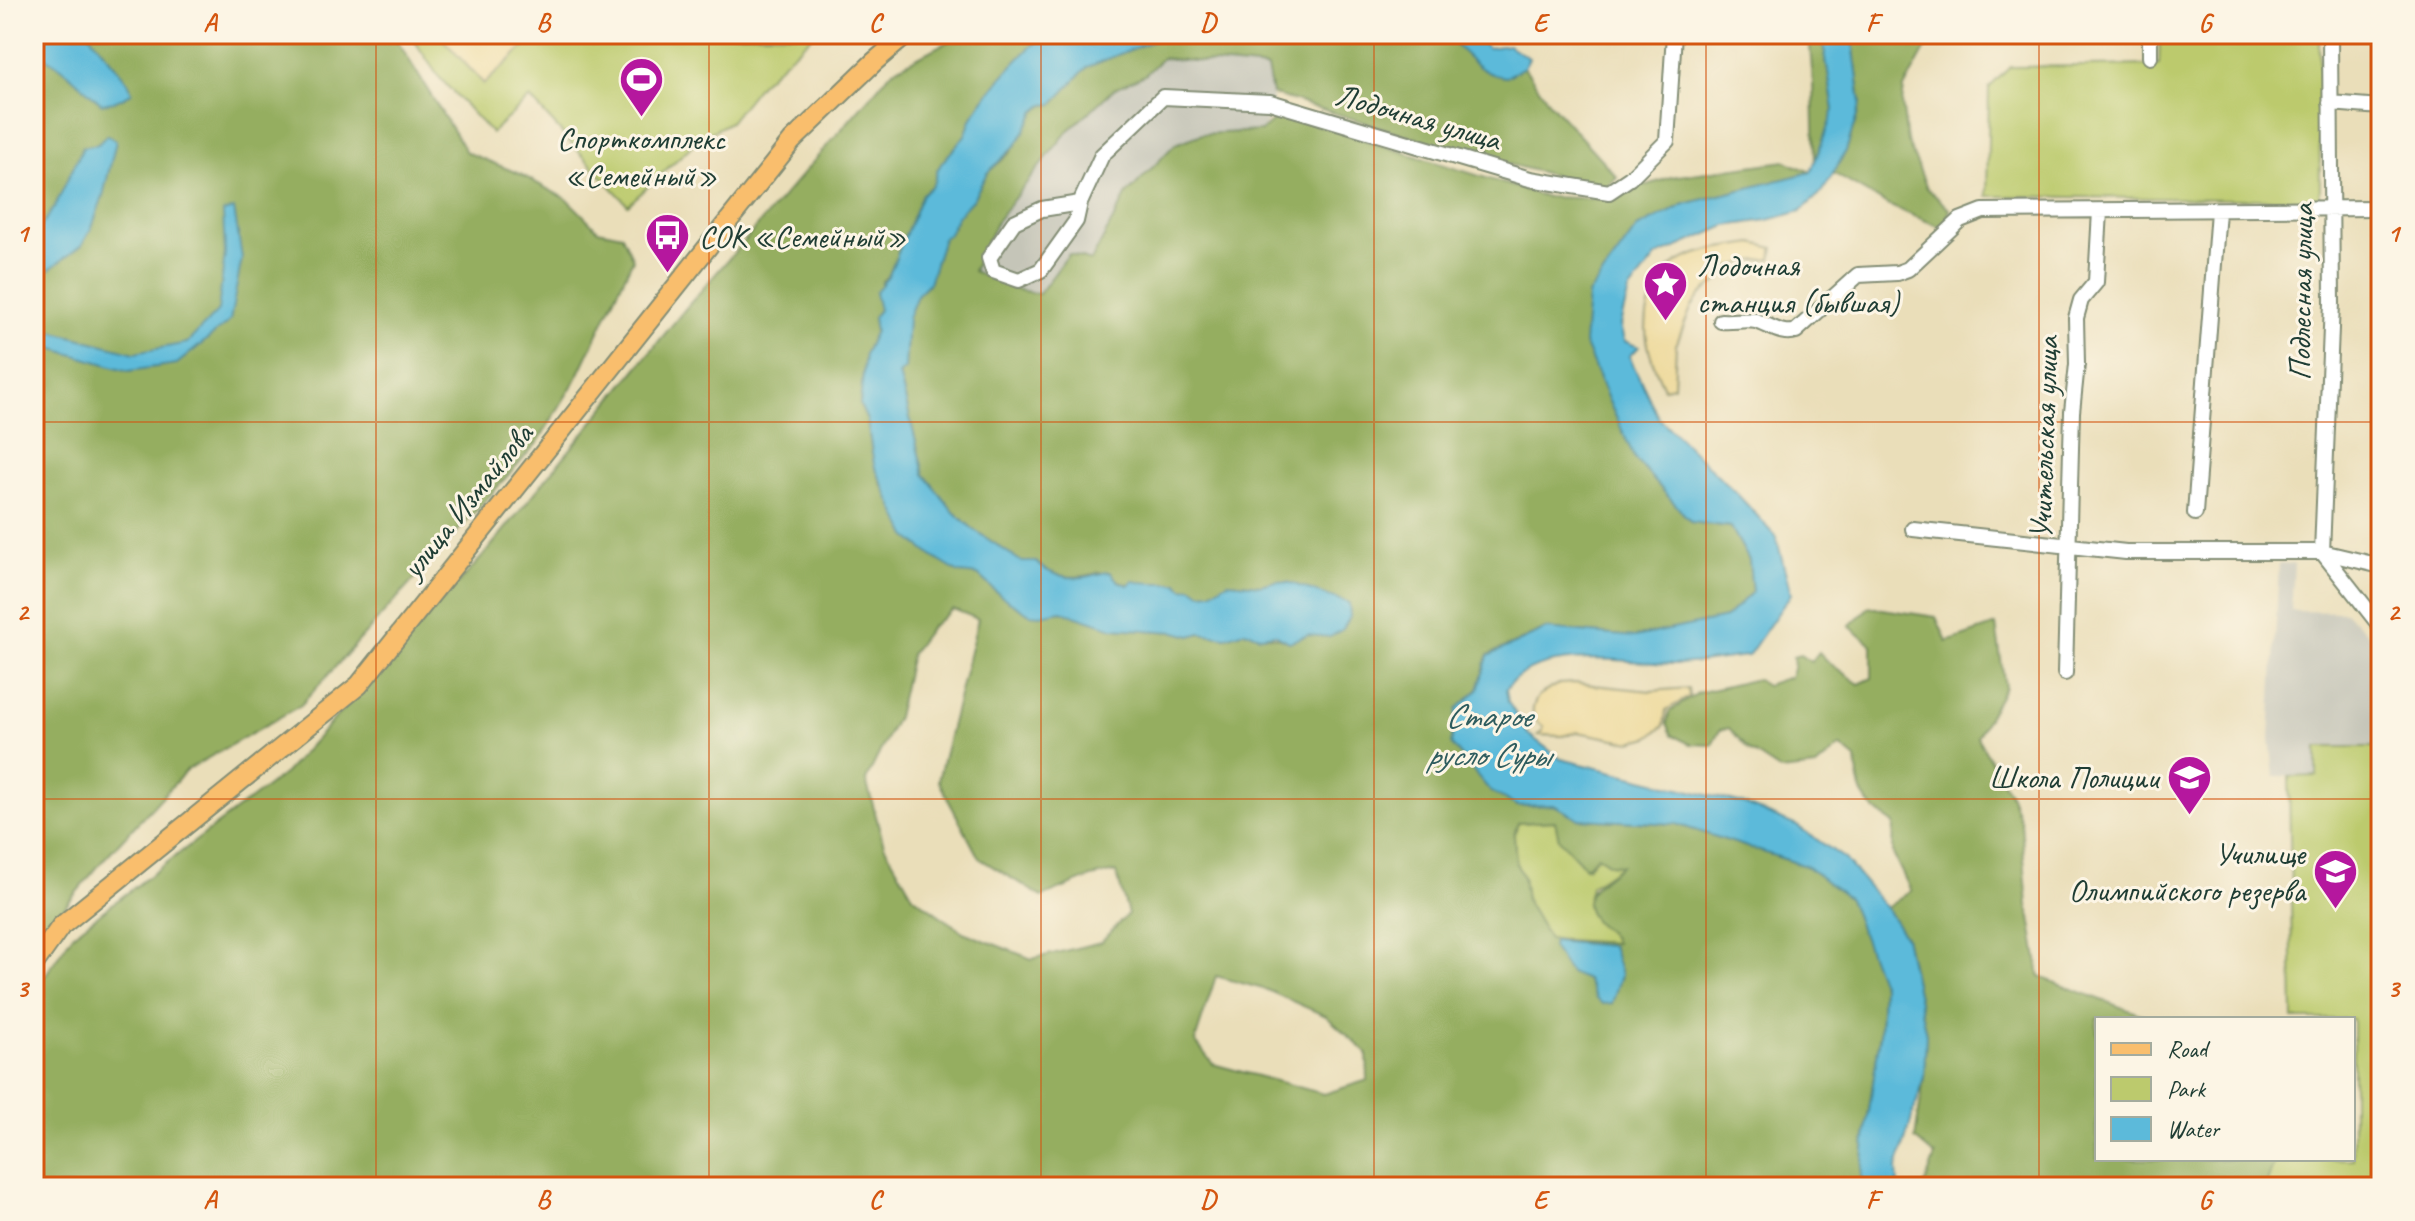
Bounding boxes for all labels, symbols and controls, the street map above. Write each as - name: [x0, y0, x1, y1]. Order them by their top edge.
- text: A: [203, 6, 218, 39]
- text: B: [536, 6, 552, 39]
- text: C: [869, 6, 885, 39]
- text: D: [1200, 6, 1218, 39]
- text: E: [1533, 6, 1551, 39]
- text: F: [1866, 6, 1884, 39]
- text: G: [2199, 6, 2215, 39]
- sports icon: Спорткомплекс «Семейный»: [617, 55, 665, 118]
- street label: Лодочная улица: [1331, 74, 1507, 161]
- place label: Спорткомплекс «Семейный»: [557, 118, 726, 196]
- street label: Подлесная улица: [2279, 201, 2323, 381]
- bus stop icon: СОК «Семейный»: [644, 212, 692, 275]
- place label: СОК «Семейный»: [699, 216, 907, 257]
- text: 1: [16, 217, 31, 250]
- text: 1: [2387, 217, 2402, 250]
- place label: Лодочная станция (бывшая): [1697, 245, 1901, 323]
- place icon: Лодочная станция (бывшая): [1642, 259, 1690, 322]
- street label: Учительская улица: [2020, 334, 2068, 540]
- street label: улица Измайлова: [391, 413, 543, 588]
- text: 2: [16, 595, 30, 628]
- text: 2: [2387, 595, 2401, 628]
- water label: Старое русло Суры: [1426, 694, 1555, 776]
- school or university icon: Школа Полиции: [2165, 753, 2213, 816]
- place label: Школа Полиции: [1989, 757, 2161, 798]
- place label: Училище Олимпийского резерва: [2069, 833, 2308, 911]
- school or university icon: Училище Олимпийского резерва: [2312, 847, 2360, 910]
- text: 3: [16, 972, 30, 1005]
- text: 3: [2387, 972, 2401, 1005]
- legend: [2095, 1017, 2355, 1161]
- text: Road: [2167, 1034, 2211, 1064]
- text: Park: [2167, 1074, 2207, 1104]
- text: Water: [2167, 1114, 2222, 1144]
- text: A: [203, 1183, 218, 1216]
- text: B: [536, 1183, 552, 1216]
- text: C: [869, 1183, 885, 1216]
- text: D: [1200, 1183, 1218, 1216]
- text: E: [1533, 1183, 1551, 1216]
- text: F: [1866, 1183, 1884, 1216]
- text: G: [2199, 1183, 2215, 1216]

